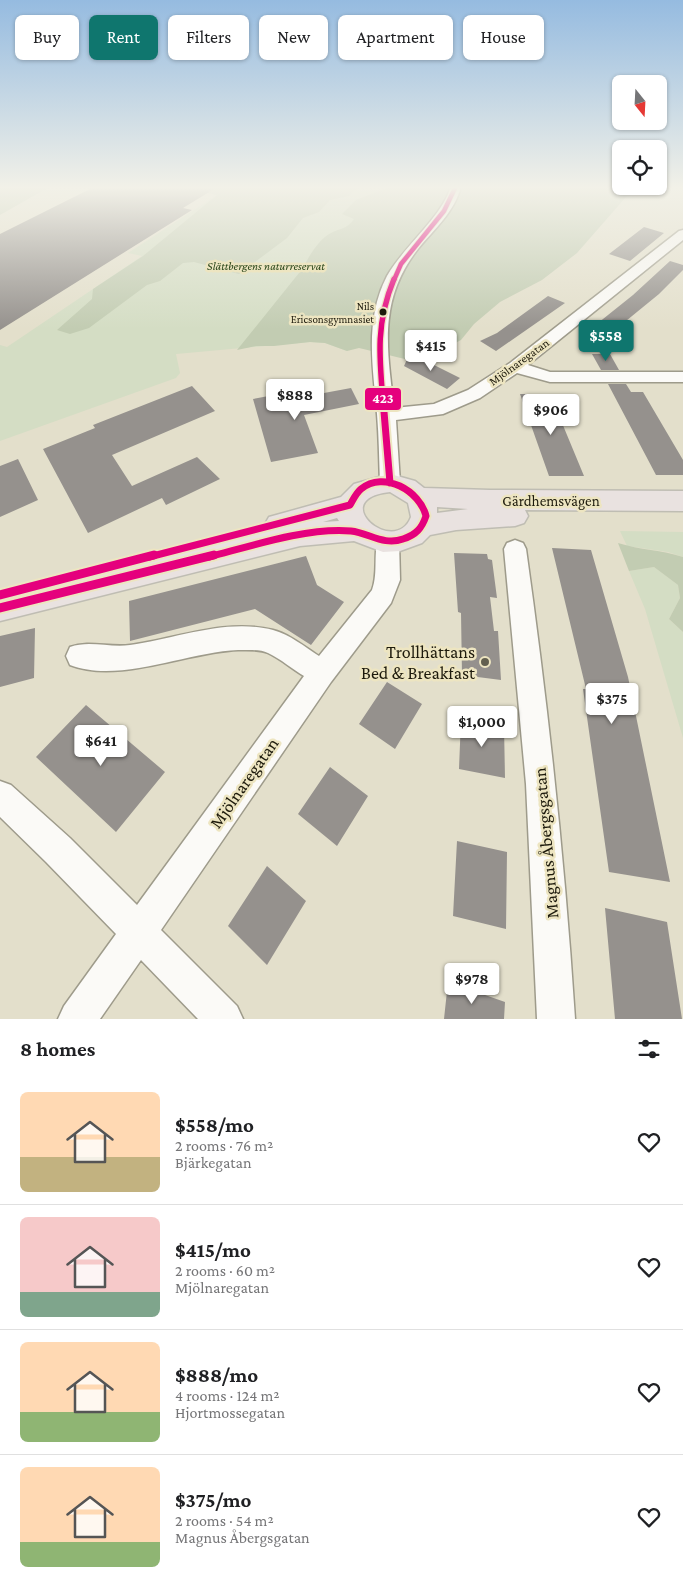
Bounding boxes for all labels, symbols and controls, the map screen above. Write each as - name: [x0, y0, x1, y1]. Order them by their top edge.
- chip: Buy: [15, 15, 79, 60]
- chip: Rent: [89, 15, 158, 60]
- chip: Filters: [168, 15, 249, 60]
- chip: New: [259, 15, 328, 60]
- chip: Apartment: [338, 15, 453, 60]
- chip: House: [463, 15, 544, 60]
- north arrow: [612, 75, 668, 130]
- map controls: [612, 75, 667, 195]
- button: locate: [612, 140, 667, 195]
- park label: Slättbergens naturreservat: [207, 259, 325, 273]
- place label: Nils Ericsonsgymnasiet: [291, 300, 374, 326]
- marker: Nils Ericsonsgymnasiet: [378, 307, 388, 317]
- pin: $558: [576, 320, 636, 362]
- text: $558: [590, 327, 622, 344]
- pin: $415: [401, 330, 461, 372]
- street label: Mjölnaregatan: [486, 335, 552, 388]
- text: $415: [416, 337, 446, 354]
- pin: $888: [265, 378, 325, 421]
- text: $888: [277, 386, 313, 403]
- line badge: 423: [364, 387, 402, 411]
- text: 423: [372, 390, 394, 406]
- pin: $906: [521, 394, 581, 436]
- text: $906: [533, 401, 569, 418]
- street label: Gärdhemsvägen: [502, 493, 600, 510]
- place label: Trollhättans Bed & Breakfast: [361, 642, 476, 683]
- marker: Trollhättans Bed & Breakfast: [479, 656, 491, 668]
- pin: $375: [582, 682, 642, 725]
- text: $375: [597, 690, 627, 707]
- pin: $1,000: [441, 706, 523, 748]
- text: $1,000: [458, 713, 506, 730]
- pin: $641: [71, 724, 131, 767]
- text: $641: [85, 732, 117, 749]
- street label: Mjölnaregatan: [205, 734, 284, 833]
- street label: Magnus Åbergsgatan: [529, 766, 563, 919]
- pin: $978: [442, 962, 502, 1005]
- text: $978: [455, 970, 489, 987]
- icon: filters: [635, 1035, 663, 1063]
- text: 8 homes: [20, 1037, 95, 1061]
- icon: home: [60, 1112, 120, 1172]
- text: $558/mo: [175, 1113, 254, 1137]
- icon: heart: [635, 1128, 663, 1156]
- text: 2 rooms · 76 m²: [175, 1137, 273, 1154]
- text: Bjärkegatan: [175, 1154, 252, 1171]
- icon: home: [60, 1237, 120, 1297]
- text: $415/mo: [175, 1238, 251, 1262]
- icon: heart: [635, 1253, 663, 1281]
- text: 2 rooms · 60 m²: [175, 1262, 275, 1279]
- text: Mjölnaregatan: [175, 1279, 269, 1296]
- icon: home: [60, 1362, 120, 1422]
- text: $888/mo: [175, 1363, 258, 1387]
- icon: heart: [635, 1378, 663, 1406]
- text: 4 rooms · 124 m²: [175, 1387, 280, 1404]
- text: Hjortmossegatan: [175, 1404, 285, 1421]
- icon: home: [60, 1487, 120, 1547]
- text: $375/mo: [175, 1488, 252, 1512]
- icon: heart: [635, 1503, 663, 1531]
- text: 2 rooms · 54 m²: [175, 1512, 274, 1529]
- text: Magnus Åbergsgatan: [175, 1529, 310, 1546]

